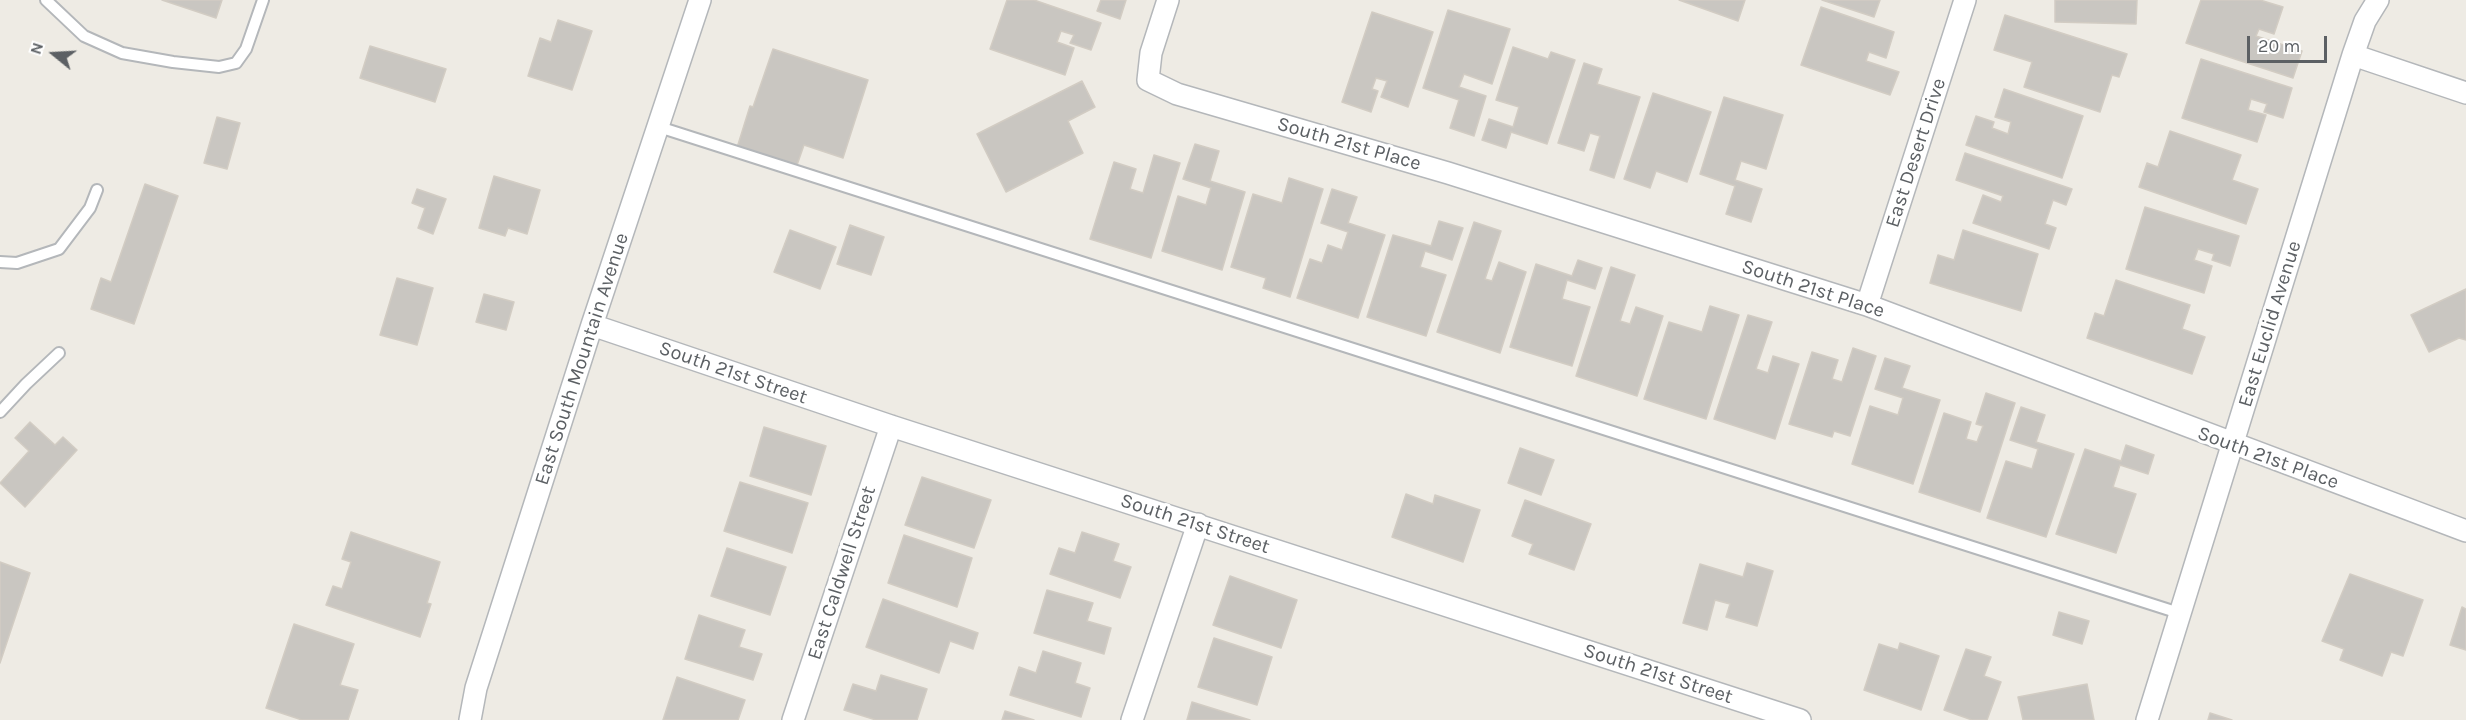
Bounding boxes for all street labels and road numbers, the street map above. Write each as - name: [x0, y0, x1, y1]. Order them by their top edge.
- street label: East Desert Drive: [1881, 75, 1951, 231]
- street label: South 21st Place: [1274, 112, 1424, 176]
- street label: East South Mountain Avenue: [530, 230, 634, 488]
- street label: East Euclid Avenue: [2233, 238, 2307, 410]
- street label: South 21st Place: [1739, 255, 1887, 323]
- street label: South 21st Street: [656, 336, 810, 410]
- street label: South 21st Place: [2194, 421, 2342, 495]
- street label: East Caldwell Street: [803, 483, 881, 663]
- street label: South 21st Street: [1117, 489, 1273, 559]
- street label: South 21st Street: [1580, 639, 1736, 709]

